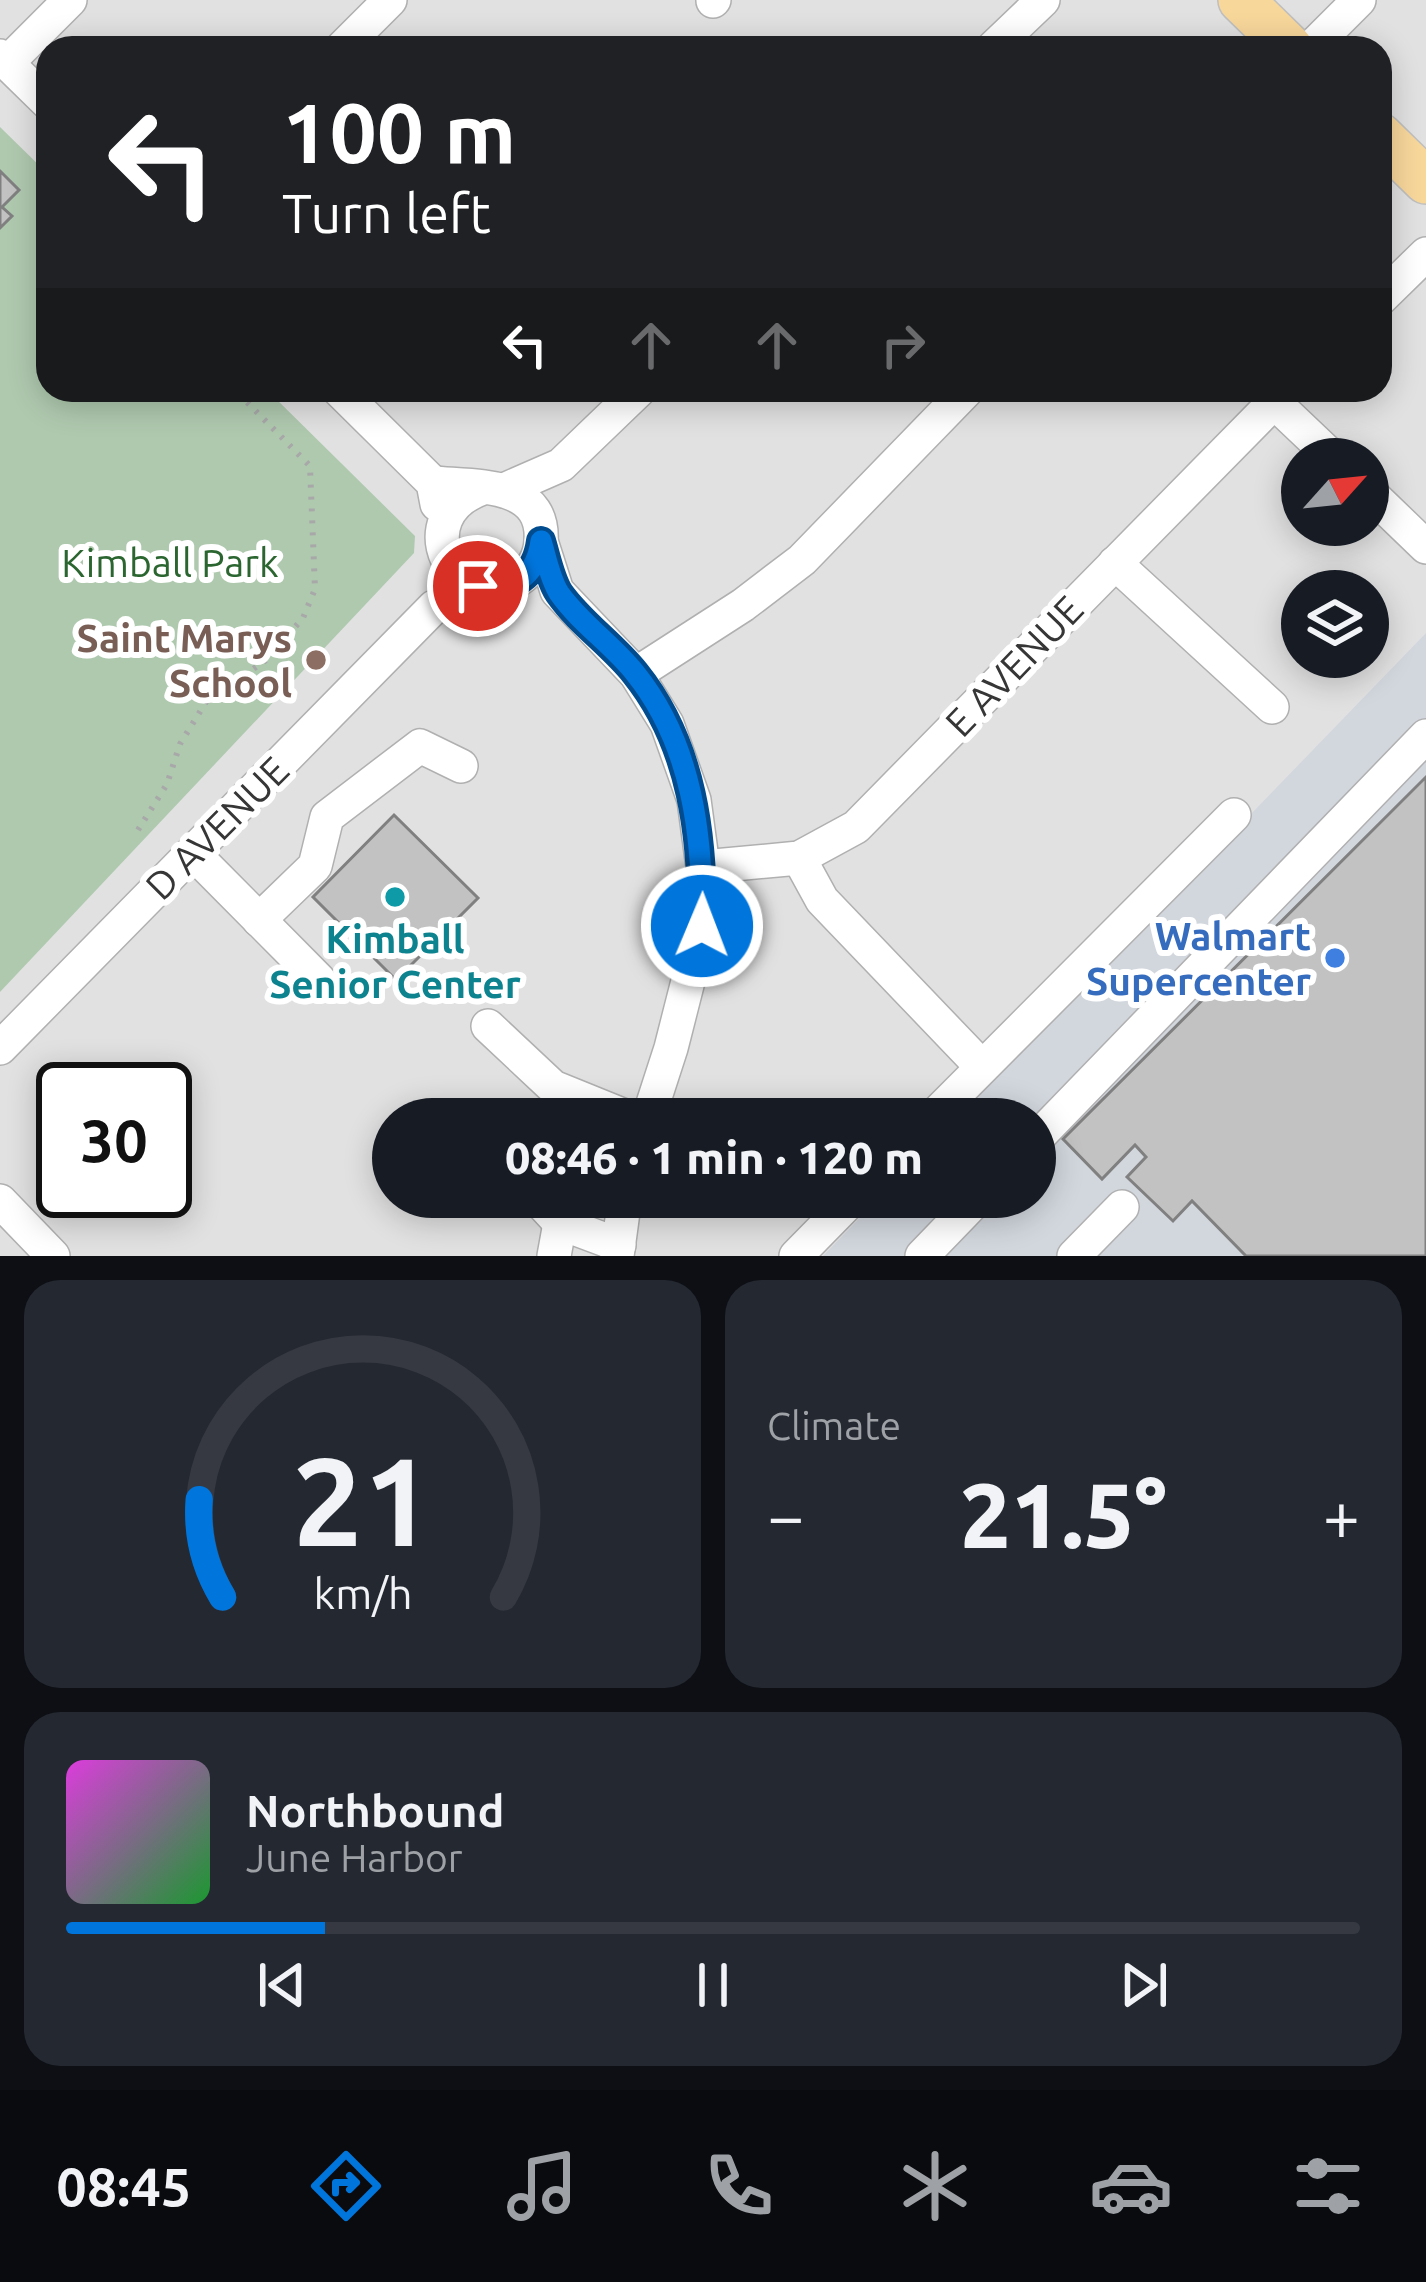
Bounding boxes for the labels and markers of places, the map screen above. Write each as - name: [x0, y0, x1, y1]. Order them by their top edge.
- pin: [427, 535, 529, 637]
- place label: Saint Marys School: [76, 616, 292, 704]
- marker: Saint Marys School: [303, 647, 329, 673]
- marker: Kimball Senior Center: [382, 884, 408, 910]
- place label: Walmart Supercenter: [1086, 914, 1311, 1002]
- place label: Kimball Senior Center: [269, 917, 521, 1005]
- marker: Walmart Supercenter: [1322, 945, 1348, 971]

